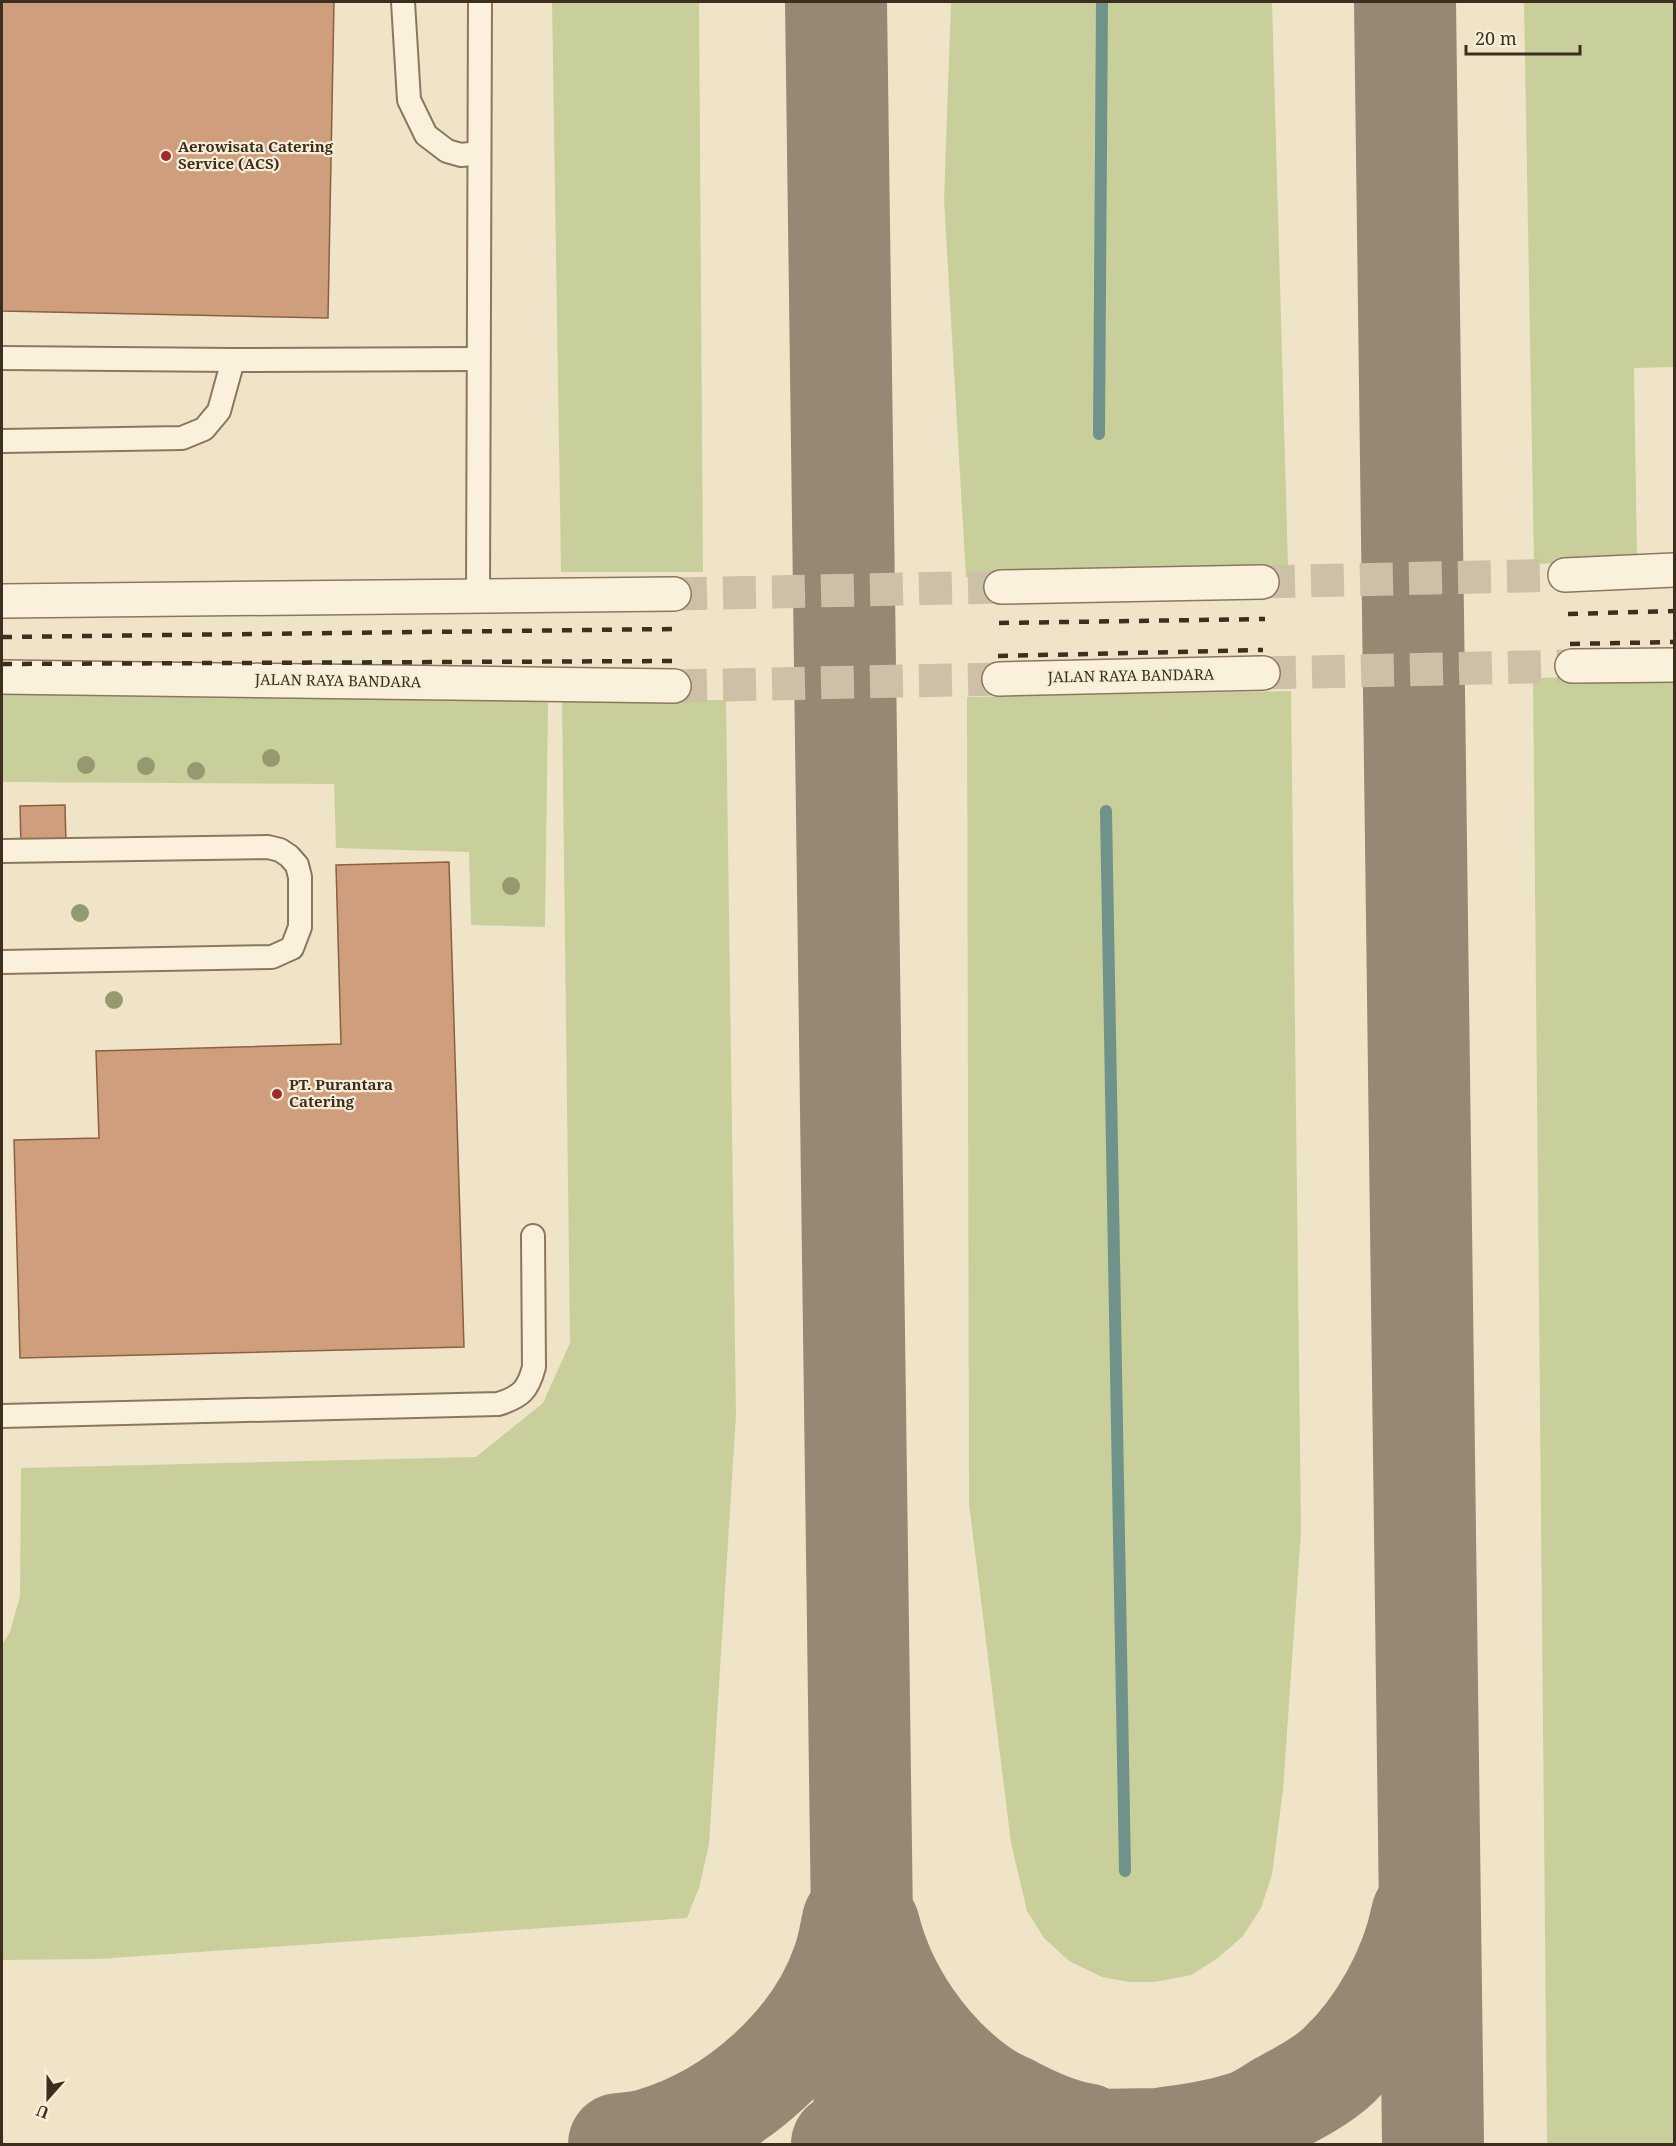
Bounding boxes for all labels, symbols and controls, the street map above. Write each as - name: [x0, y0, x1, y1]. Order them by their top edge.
- scale bar: [1466, 18, 1580, 56]
- text: 20 m: [1475, 26, 1517, 50]
- place label: Aerowisata Catering Service (ACS): [178, 136, 334, 173]
- marker: Aerowisata Catering Service (ACS): [159, 149, 173, 163]
- street label: JALAN RAYA BANDARA: [1047, 664, 1215, 686]
- street label: JALAN RAYA BANDARA: [254, 669, 422, 691]
- place label: PT. Purantara Catering: [289, 1074, 393, 1111]
- marker: PT. Purantara Catering: [270, 1087, 284, 1101]
- north arrow: [18, 2068, 78, 2128]
- text: U: [33, 2100, 52, 2124]

